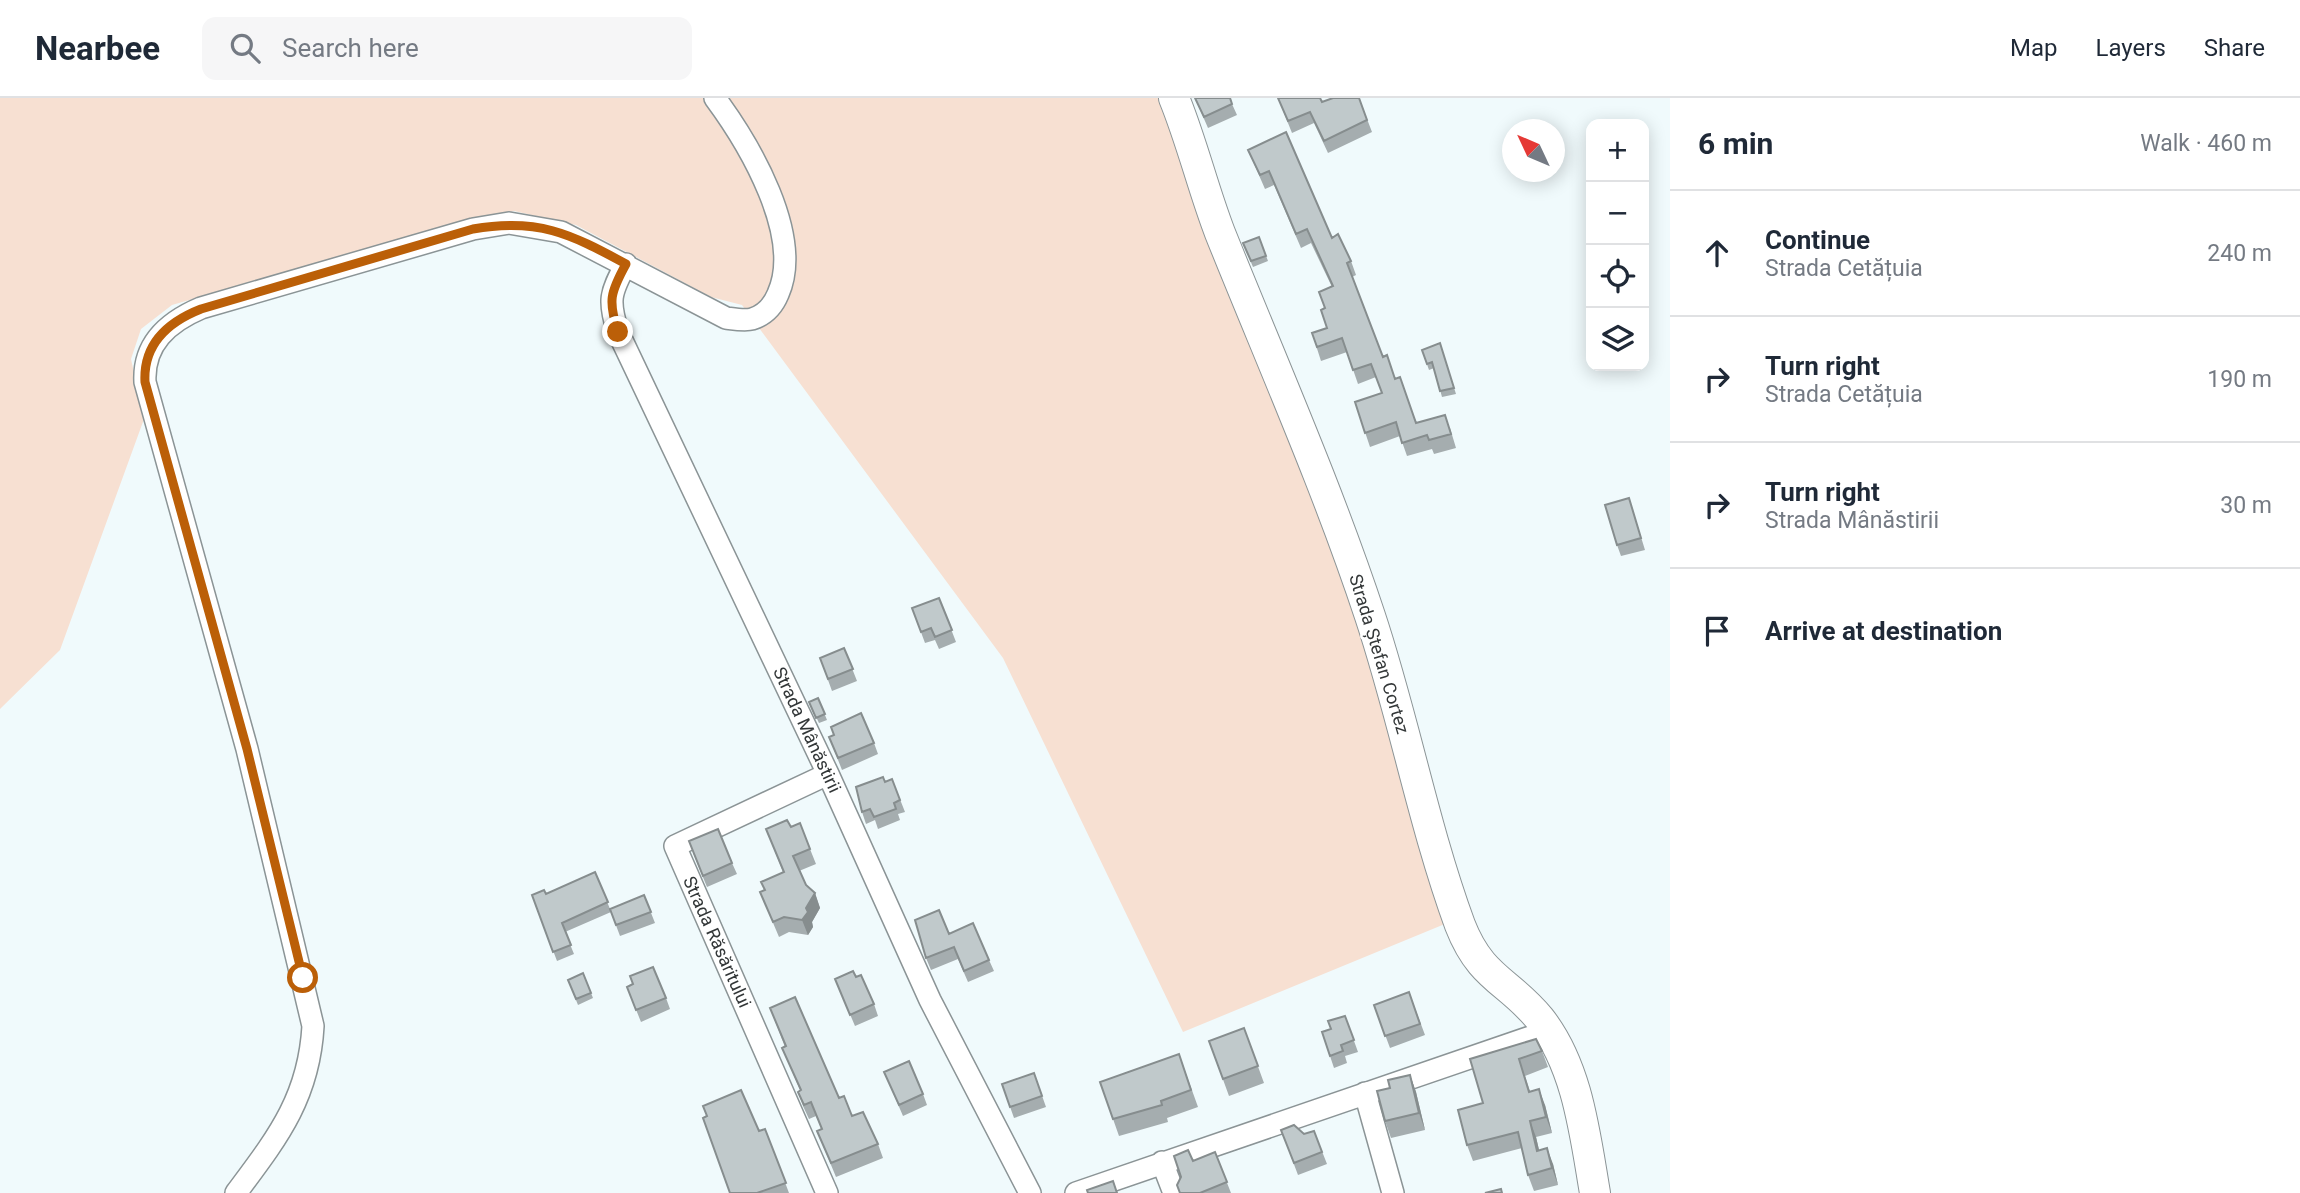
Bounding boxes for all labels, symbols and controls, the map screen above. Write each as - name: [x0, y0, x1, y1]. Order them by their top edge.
- search box: [202, 17, 692, 80]
- text: Nearbee: [35, 29, 160, 68]
- icon: search: [226, 29, 264, 67]
- text: Search here: [282, 33, 419, 63]
- text: Map: [2010, 34, 2058, 62]
- text: Layers: [2096, 34, 2166, 62]
- text: Share: [2204, 34, 2265, 62]
- north arrow: [1502, 119, 1565, 182]
- map controls: [1586, 119, 1649, 371]
- button: +: [1586, 119, 1649, 182]
- text: 6 min: [1698, 126, 1773, 161]
- text: Walk · 460 m: [2140, 130, 2272, 157]
- button: −: [1586, 182, 1649, 245]
- text: Continue: [1765, 225, 1870, 255]
- icon: ahead: [1698, 234, 1736, 272]
- text: 240 m: [2207, 240, 2272, 267]
- button: locate: [1586, 245, 1649, 308]
- text: Strada Cetățuia: [1765, 255, 1923, 282]
- button: layers: [1586, 308, 1649, 371]
- route end: [602, 316, 633, 347]
- text: Turn right: [1765, 351, 1880, 381]
- icon: right: [1698, 360, 1736, 398]
- text: 190 m: [2207, 366, 2272, 393]
- text: Strada Cetățuia: [1765, 381, 1923, 408]
- text: Turn right: [1765, 477, 1880, 507]
- icon: right: [1698, 486, 1736, 524]
- text: 30 m: [2220, 492, 2272, 519]
- text: Strada Mânăstirii: [1765, 507, 1939, 534]
- street label: Strada Ștefan Cortez: [1344, 571, 1414, 737]
- icon: arrive: [1698, 612, 1736, 650]
- text: Arrive at destination: [1765, 616, 2002, 646]
- street label: Strada Mânăstirii: [769, 664, 846, 796]
- street label: Strada Răsăritului: [679, 873, 756, 1011]
- route start: [287, 962, 318, 993]

